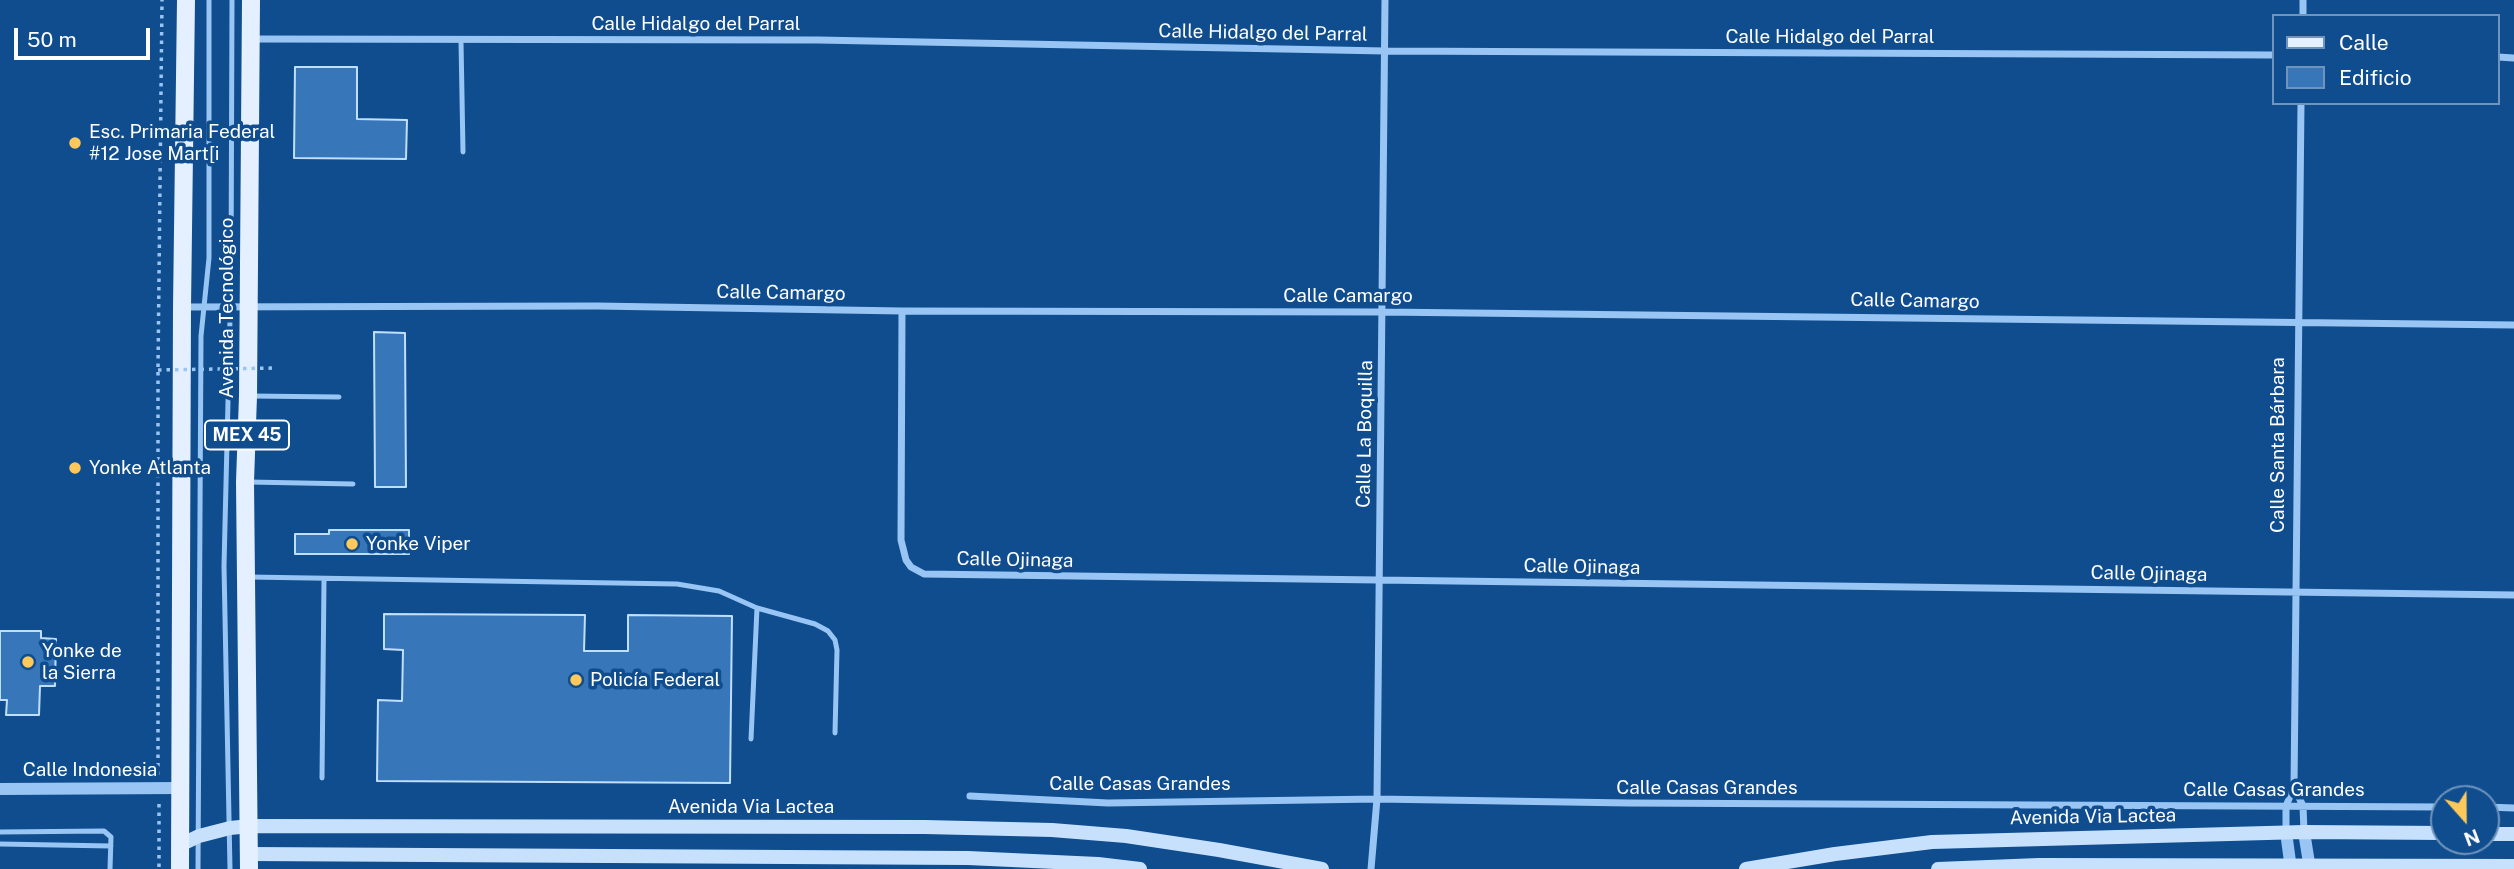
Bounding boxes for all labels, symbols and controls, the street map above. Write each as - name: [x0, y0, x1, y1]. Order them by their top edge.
- street label: Calle Hidalgo del Parral: [591, 13, 801, 35]
- scale bar: [18, 14, 154, 58]
- legend: [2272, 14, 2500, 105]
- street label: Calle Hidalgo del Parral: [1158, 20, 1368, 46]
- street label: Calle Hidalgo del Parral: [1725, 26, 1935, 48]
- text: 50 m: [27, 27, 77, 52]
- text: Calle: [2339, 30, 2389, 55]
- text: Edificio: [2339, 65, 2412, 90]
- place label: Esc. Primaria Federal #12 Jose Mart[i: [89, 121, 275, 165]
- marker: Esc. Primaria Federal #12 Jose Mart[i: [67, 135, 83, 151]
- street label: Avenida Tecnológico: [216, 218, 238, 398]
- street label: Calle Camargo: [716, 280, 846, 306]
- street label: Calle Camargo: [1283, 285, 1413, 307]
- street label: Calle Camargo: [1850, 288, 1980, 314]
- street label: Calle Santa Bárbara: [2267, 357, 2289, 533]
- street label: Calle La Boquilla: [1352, 360, 1378, 508]
- road number: MEX 45: [205, 421, 289, 450]
- place label: Yonke Atlanta: [89, 457, 211, 479]
- marker: Yonke Atlanta: [67, 460, 83, 476]
- place label: Yonke Viper: [366, 533, 471, 555]
- marker: Yonke Viper: [344, 536, 360, 552]
- street label: Calle Ojinaga: [956, 548, 1074, 572]
- street label: Calle Ojinaga: [1523, 555, 1641, 579]
- street label: Calle Ojinaga: [2090, 562, 2208, 586]
- place label: Yonke de la Sierra: [42, 640, 122, 684]
- marker: Yonke de la Sierra: [20, 654, 36, 670]
- place label: Policía Federal: [590, 669, 720, 691]
- marker: Policía Federal: [568, 672, 584, 688]
- street label: Calle Indonesia: [23, 759, 157, 781]
- street label: Calle Casas Grandes: [1049, 773, 1231, 795]
- street label: Calle Casas Grandes: [1616, 777, 1798, 799]
- street label: Calle Casas Grandes: [2183, 779, 2365, 801]
- north arrow: [2430, 785, 2500, 855]
- street label: Avenida Via Lactea: [668, 796, 834, 818]
- street label: Avenida Via Lactea: [2010, 804, 2176, 830]
- text: N: [2461, 825, 2483, 851]

